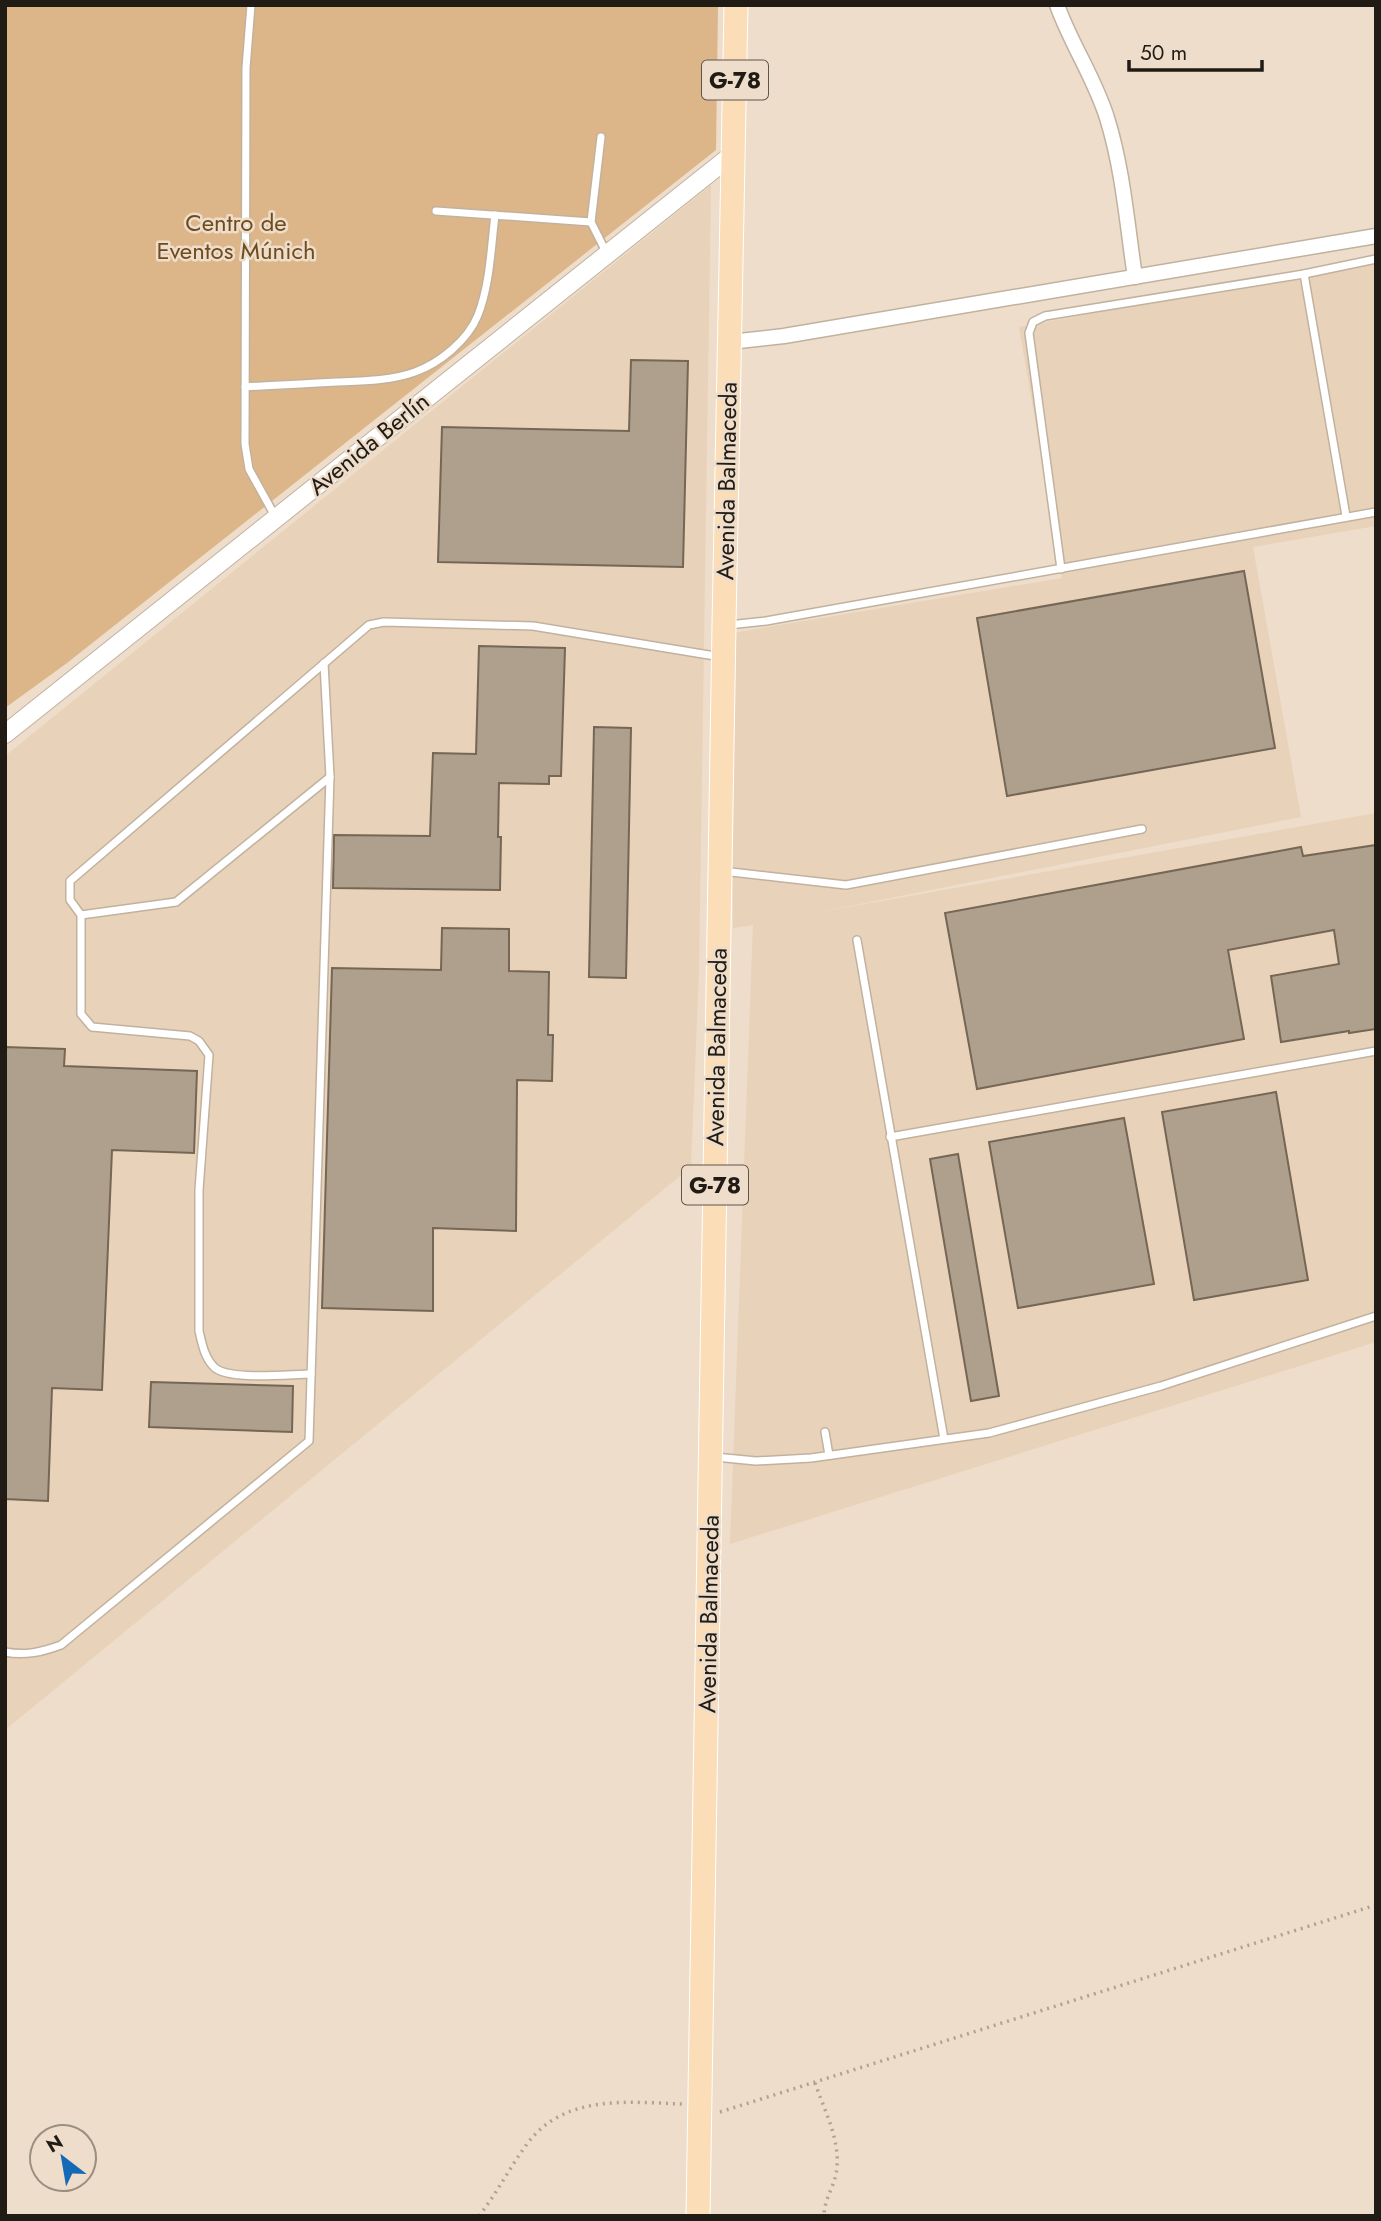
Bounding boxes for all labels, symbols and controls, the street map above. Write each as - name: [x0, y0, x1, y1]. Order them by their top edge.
- scale bar: [1129, 28, 1262, 72]
- text: 50 m: [1140, 38, 1187, 68]
- road number: G-78: [702, 60, 768, 100]
- park label: Centro de Eventos Múnich: [156, 205, 316, 268]
- street label: Avenida Balmaceda: [707, 382, 746, 580]
- street label: Avenida Berlín: [301, 384, 437, 503]
- street label: Avenida Balmaceda: [697, 948, 736, 1146]
- road number: G-78: [682, 1166, 748, 1204]
- street label: Avenida Balmaceda: [689, 1515, 728, 1713]
- north arrow: [28, 2123, 98, 2193]
- text: N: [41, 2128, 68, 2159]

